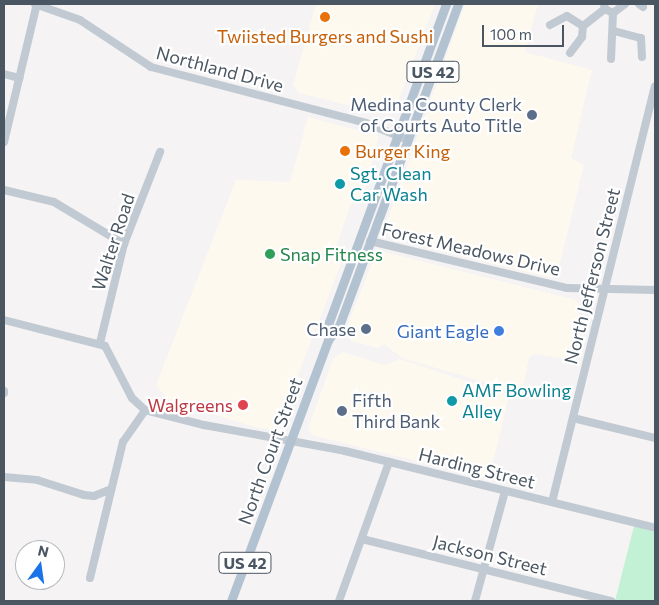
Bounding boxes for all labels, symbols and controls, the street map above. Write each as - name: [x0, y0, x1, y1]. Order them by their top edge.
- marker: Twiisted Burgers and Sushi: [319, 11, 331, 23]
- scale bar: [484, 15, 566, 47]
- place label: Twiisted Burgers and Sushi: [217, 25, 433, 47]
- text: 100 m: [490, 25, 532, 43]
- street label: Northland Drive: [154, 42, 286, 96]
- road number: US 42: [406, 58, 460, 86]
- place label: Medina County Clerk of Courts Auto Title: [350, 94, 522, 136]
- marker: Medina County Clerk of Courts Auto Title: [526, 109, 538, 121]
- place label: Burger King: [355, 140, 450, 162]
- marker: Burger King: [339, 145, 351, 157]
- place label: Sgt. Clean Car Wash: [350, 163, 432, 205]
- marker: Sgt. Clean Car Wash: [334, 178, 346, 190]
- street label: North Jefferson Street: [560, 186, 624, 366]
- street label: Walter Road: [87, 191, 139, 293]
- street label: Forest Meadows Drive: [380, 218, 562, 280]
- place label: Snap Fitness: [280, 243, 383, 265]
- marker: Snap Fitness: [264, 248, 276, 260]
- place label: Chase: [306, 318, 356, 340]
- place label: Giant Eagle: [397, 320, 489, 342]
- marker: Chase: [360, 323, 372, 335]
- marker: Giant Eagle: [493, 325, 505, 337]
- street label: North Court Street: [233, 375, 307, 527]
- place label: AMF Bowling Alley: [462, 380, 571, 422]
- place label: Fifth Third Bank: [352, 390, 440, 432]
- place label: Walgreens: [147, 394, 233, 416]
- marker: AMF Bowling Alley: [446, 395, 458, 407]
- marker: Walgreens: [237, 399, 249, 411]
- marker: Fifth Third Bank: [336, 405, 348, 417]
- street label: Harding Street: [417, 443, 537, 493]
- street label: Jackson Street: [431, 530, 549, 580]
- north arrow: [15, 540, 65, 590]
- text: N: [36, 541, 51, 560]
- road number: US 42: [218, 550, 272, 576]

